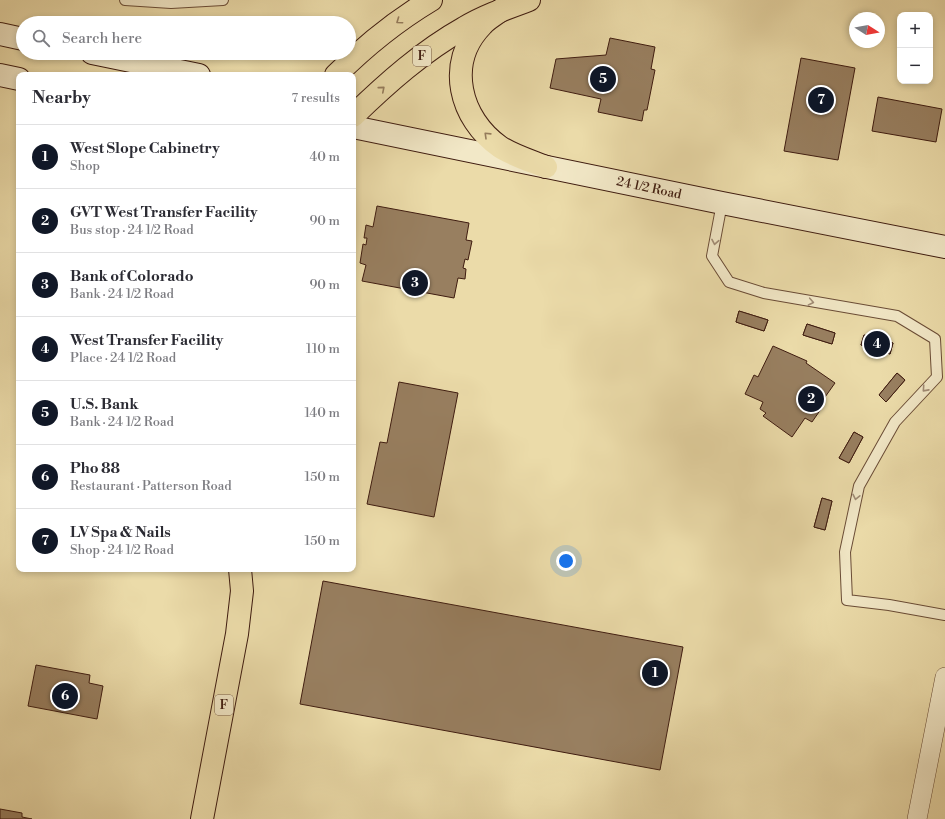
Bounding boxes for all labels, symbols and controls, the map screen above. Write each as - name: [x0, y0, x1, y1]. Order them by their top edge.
- north arrow: [849, 12, 885, 48]
- map controls: [897, 12, 933, 84]
- button: +: [897, 12, 933, 48]
- search box: [16, 16, 356, 60]
- one-way arrow: [396, 17, 403, 24]
- icon: search: [30, 27, 52, 49]
- text: Search here: [62, 29, 142, 48]
- road number: F: [413, 46, 431, 66]
- button: −: [897, 48, 933, 84]
- pin: 5: [590, 64, 616, 94]
- pin: 7: [808, 85, 834, 115]
- text: Nearby: [32, 87, 91, 109]
- one-way arrow: [377, 87, 384, 94]
- text: 7 results: [291, 90, 340, 106]
- one-way arrow: [484, 132, 492, 140]
- text: West Slope Cabinetry: [70, 139, 220, 158]
- text: 1: [42, 149, 48, 165]
- text: 40 m: [310, 149, 340, 165]
- text: Shop: [70, 158, 100, 174]
- street label: 24 1/2 Road: [615, 173, 684, 203]
- text: GVT West Transfer Facility: [70, 203, 258, 222]
- text: 2: [41, 213, 49, 229]
- text: 90 m: [309, 213, 340, 229]
- text: Bus stop · 24 1/2 Road: [70, 222, 194, 238]
- one-way arrow: [711, 238, 719, 245]
- text: Bank of Colorado: [70, 267, 194, 286]
- pin: 3: [402, 268, 428, 298]
- text: 3: [41, 277, 49, 293]
- text: 90 m: [309, 277, 340, 293]
- text: Bank · 24 1/2 Road: [70, 286, 174, 302]
- one-way arrow: [807, 297, 814, 306]
- pin: 4: [864, 329, 890, 359]
- text: West Transfer Facility: [70, 331, 223, 350]
- text: 4: [41, 341, 49, 357]
- text: 110 m: [306, 341, 340, 357]
- text: Place · 24 1/2 Road: [70, 350, 176, 366]
- pin: 2: [798, 384, 824, 414]
- one-way arrow: [923, 384, 930, 392]
- text: U.S. Bank: [70, 395, 139, 414]
- text: 5: [41, 405, 49, 421]
- text: 140 m: [304, 405, 340, 421]
- text: Bank · 24 1/2 Road: [70, 414, 174, 430]
- text: Pho 88: [70, 459, 120, 478]
- text: 6: [41, 469, 49, 485]
- text: 150 m: [305, 469, 340, 485]
- text: Restaurant · Patterson Road: [70, 478, 232, 494]
- one-way arrow: [853, 494, 861, 500]
- text: LV Spa & Nails: [70, 523, 171, 542]
- text: 7: [41, 533, 49, 549]
- text: 150 m: [305, 533, 340, 549]
- text: Shop · 24 1/2 Road: [70, 542, 174, 558]
- your location: [556, 551, 576, 571]
- pin: 1: [642, 658, 668, 688]
- pin: 6: [52, 681, 78, 711]
- road number: F: [215, 695, 233, 715]

